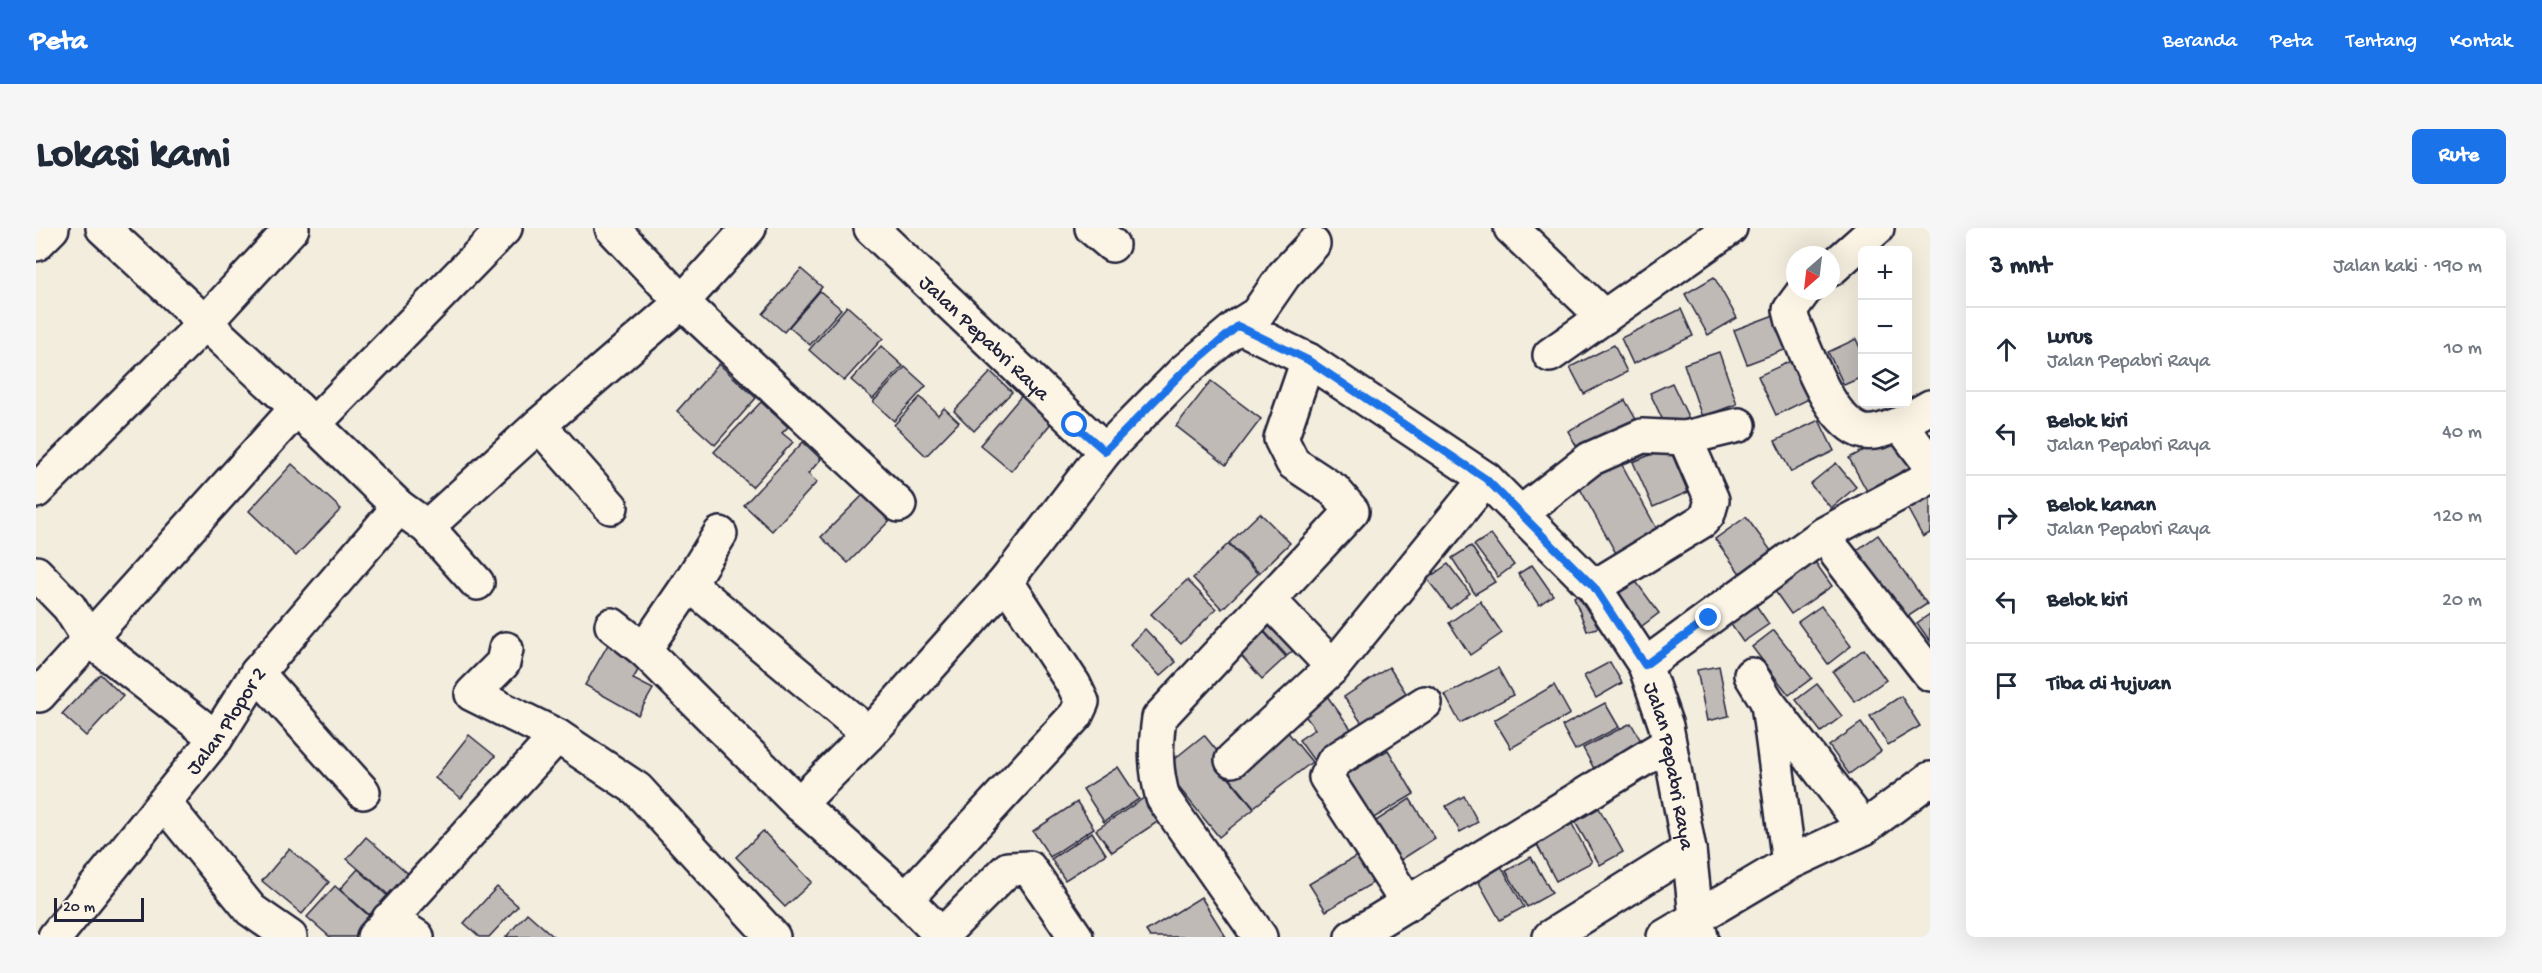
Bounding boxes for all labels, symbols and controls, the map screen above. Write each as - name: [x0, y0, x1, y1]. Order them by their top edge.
- text: Peta: [30, 26, 87, 59]
- text: Beranda: [2163, 30, 2237, 55]
- text: Peta: [2270, 30, 2313, 55]
- text: Tentang: [2346, 30, 2417, 55]
- text: Kontak: [2450, 30, 2512, 55]
- button: Rute: [2412, 129, 2506, 184]
- text: Lokasi kami: [36, 132, 231, 181]
- north arrow: [1786, 246, 1840, 300]
- map controls: [1858, 246, 1912, 408]
- button: +: [1858, 246, 1912, 300]
- text: 3 mnt: [1990, 252, 2051, 283]
- text: Jalan kaki · 190 m: [2333, 256, 2482, 279]
- street label: Jalan Pepabri Raya: [912, 271, 1055, 409]
- button: −: [1858, 300, 1912, 354]
- text: Lurus: [2047, 325, 2092, 351]
- icon: ahead: [1990, 333, 2023, 366]
- text: 10 m: [2444, 338, 2482, 361]
- text: Jalan Pepabri Raya: [2047, 351, 2210, 374]
- button: layers: [1858, 354, 1912, 408]
- text: Belok kiri: [2047, 409, 2128, 435]
- route start: [1061, 411, 1087, 437]
- icon: left: [1990, 417, 2023, 450]
- text: 40 m: [2442, 422, 2482, 445]
- text: Jalan Pepabri Raya: [2047, 435, 2210, 458]
- text: Belok kanan: [2047, 493, 2156, 519]
- icon: right: [1990, 501, 2023, 534]
- text: 120 m: [2434, 506, 2482, 529]
- text: Jalan Pepabri Raya: [2047, 519, 2210, 542]
- icon: left: [1990, 585, 2023, 618]
- text: Belok kiri: [2047, 588, 2128, 614]
- text: 20 m: [2442, 590, 2482, 613]
- route end: [1695, 604, 1721, 630]
- street label: Jalan Plopor 2: [182, 663, 273, 781]
- icon: arrive: [1990, 669, 2023, 702]
- text: Tiba di tujuan: [2047, 672, 2171, 698]
- street label: Jalan Pepabri Raya: [1636, 680, 1698, 853]
- scale bar: [54, 895, 144, 922]
- text: 20 m: [63, 899, 95, 918]

